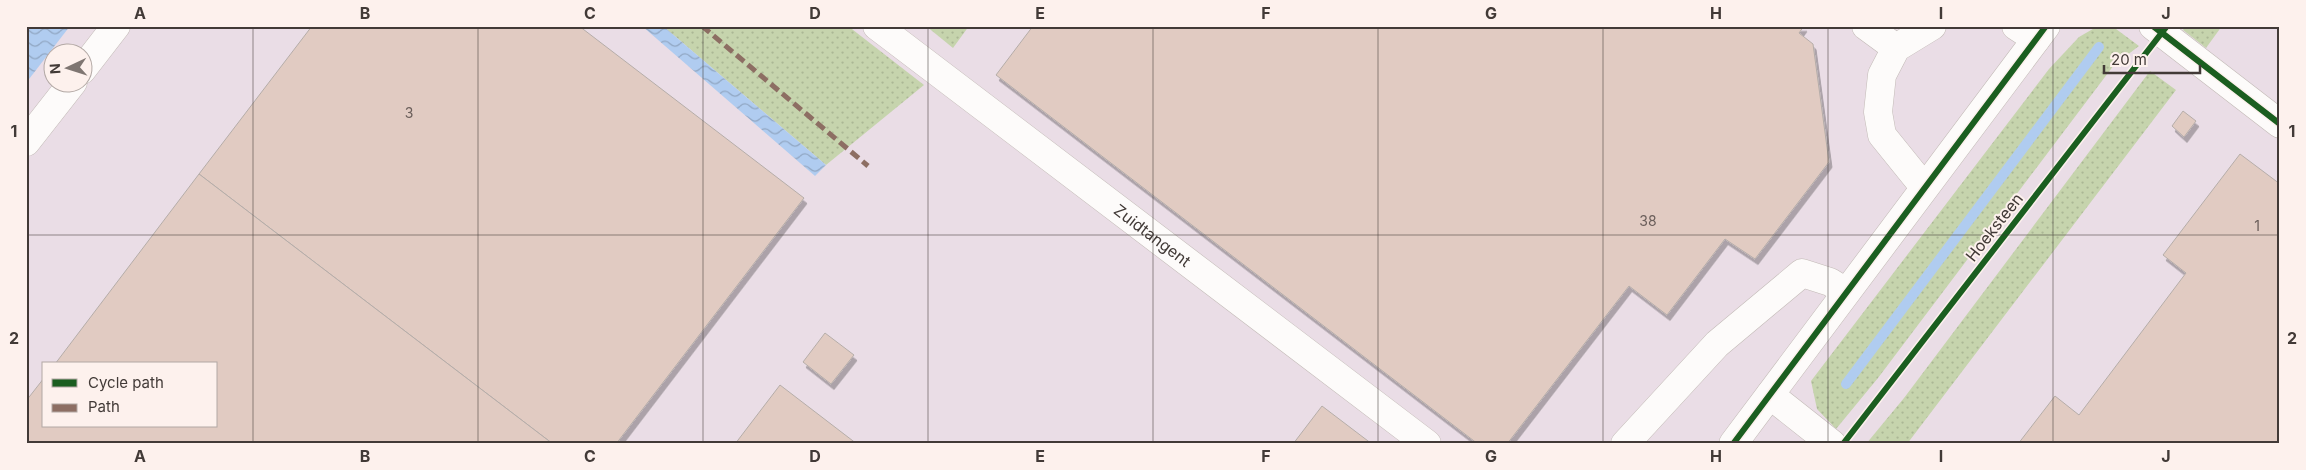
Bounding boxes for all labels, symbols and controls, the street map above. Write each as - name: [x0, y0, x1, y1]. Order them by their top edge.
- text: A: [134, 3, 146, 23]
- text: B: [360, 3, 370, 23]
- text: C: [584, 3, 596, 23]
- text: D: [809, 3, 821, 23]
- text: E: [1035, 3, 1045, 23]
- text: F: [1261, 3, 1271, 23]
- text: G: [1485, 3, 1497, 23]
- text: H: [1710, 3, 1722, 23]
- text: I: [1939, 3, 1943, 23]
- text: J: [2161, 3, 2171, 23]
- north arrow: [42, 42, 92, 92]
- scale bar: [2104, 42, 2200, 74]
- text: 20 m: [2111, 50, 2147, 69]
- text: N: [46, 63, 63, 75]
- house number: 3: [405, 104, 413, 121]
- text: 1: [11, 121, 17, 141]
- text: 1: [2289, 121, 2295, 141]
- street label: Hoeksteen: [1961, 189, 2027, 265]
- street label: Zuidtangent: [1110, 200, 1195, 271]
- house number: 38: [1639, 212, 1657, 229]
- house number: 1: [2254, 217, 2260, 234]
- text: 2: [9, 328, 19, 348]
- text: 2: [2287, 328, 2297, 348]
- legend: [42, 362, 218, 428]
- text: Cycle path: [88, 373, 164, 392]
- text: Path: [88, 397, 120, 416]
- text: A: [134, 446, 146, 466]
- text: B: [360, 446, 370, 466]
- text: C: [584, 446, 596, 466]
- text: D: [809, 446, 821, 466]
- text: E: [1035, 446, 1045, 466]
- text: F: [1261, 446, 1271, 466]
- text: G: [1485, 446, 1497, 466]
- text: H: [1710, 446, 1722, 466]
- text: I: [1939, 446, 1943, 466]
- text: J: [2161, 446, 2171, 466]

